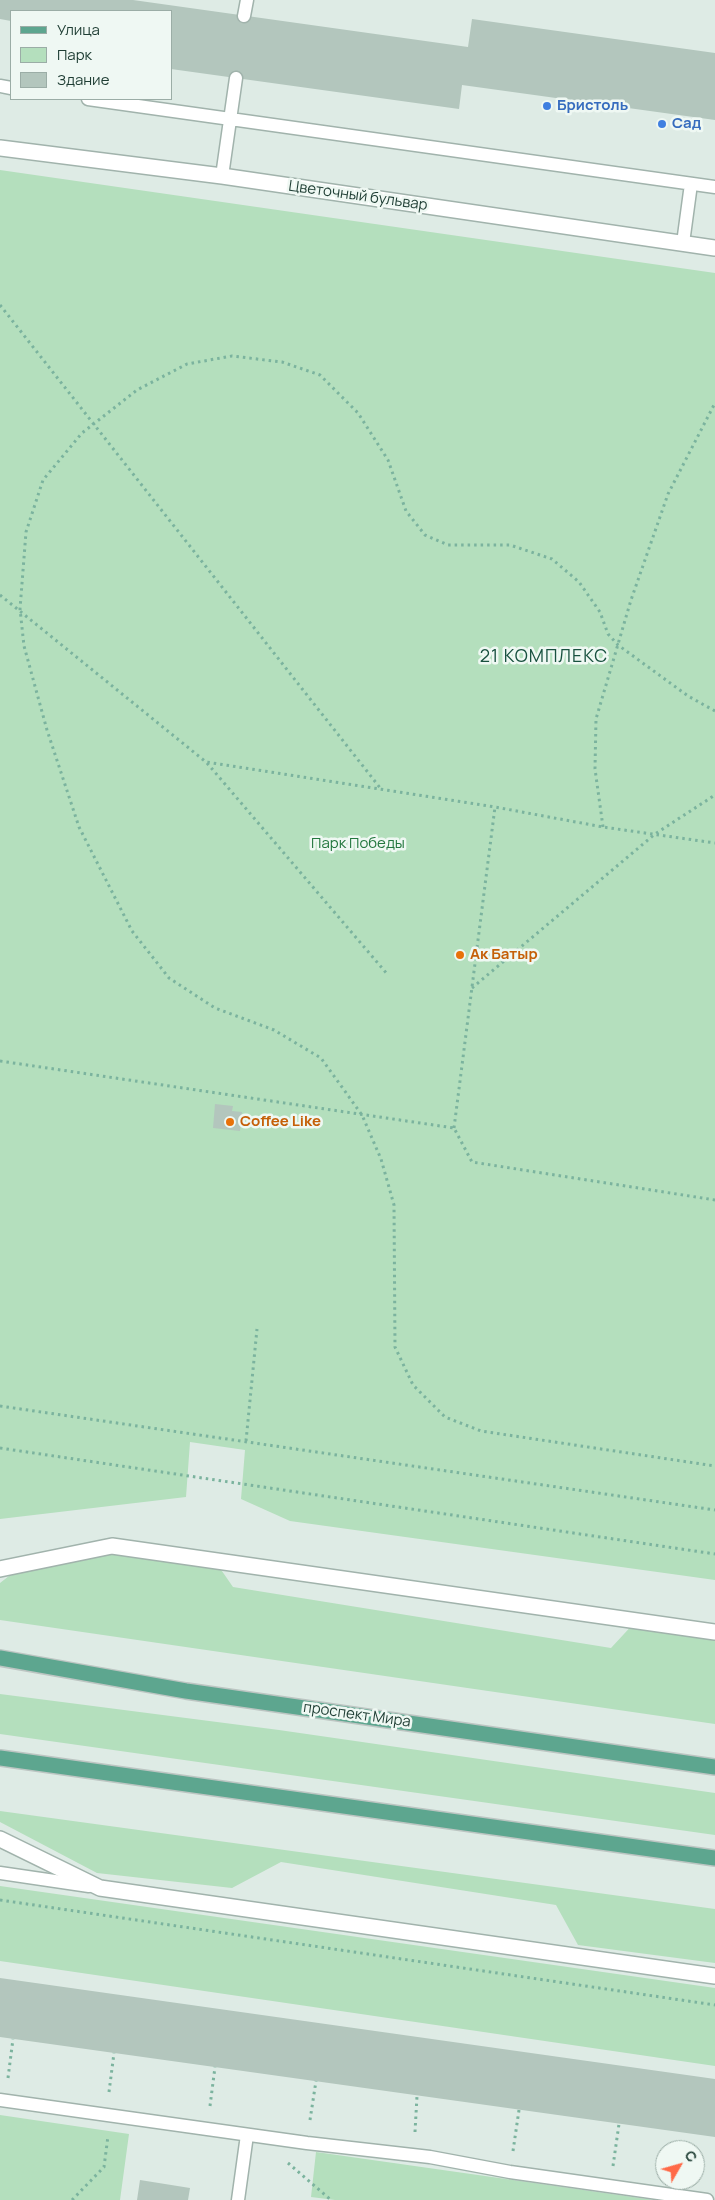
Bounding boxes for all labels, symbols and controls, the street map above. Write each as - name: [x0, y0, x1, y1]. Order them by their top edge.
- legend: [10, 10, 172, 100]
- text: Улица: [57, 19, 100, 40]
- text: Парк: [57, 44, 92, 65]
- text: Здание: [57, 69, 109, 90]
- place label: Бристоль: [557, 97, 628, 115]
- marker: Бристоль: [541, 100, 553, 112]
- place label: Сад: [672, 115, 701, 133]
- marker: Сад: [656, 118, 668, 130]
- street label: Цветочный бульвар: [287, 177, 429, 215]
- district label: 21 КОМПЛЕКС: [478, 646, 610, 668]
- park label: Парк Победы: [311, 835, 405, 853]
- place label: Ак Батыр: [470, 946, 538, 964]
- marker: Ак Батыр: [454, 949, 466, 961]
- place label: Coffee Like: [240, 1113, 321, 1131]
- marker: Coffee Like: [224, 1116, 236, 1128]
- street label: проспект Мира: [302, 1699, 412, 1731]
- north arrow: [655, 2140, 705, 2190]
- text: С: [681, 2146, 702, 2166]

